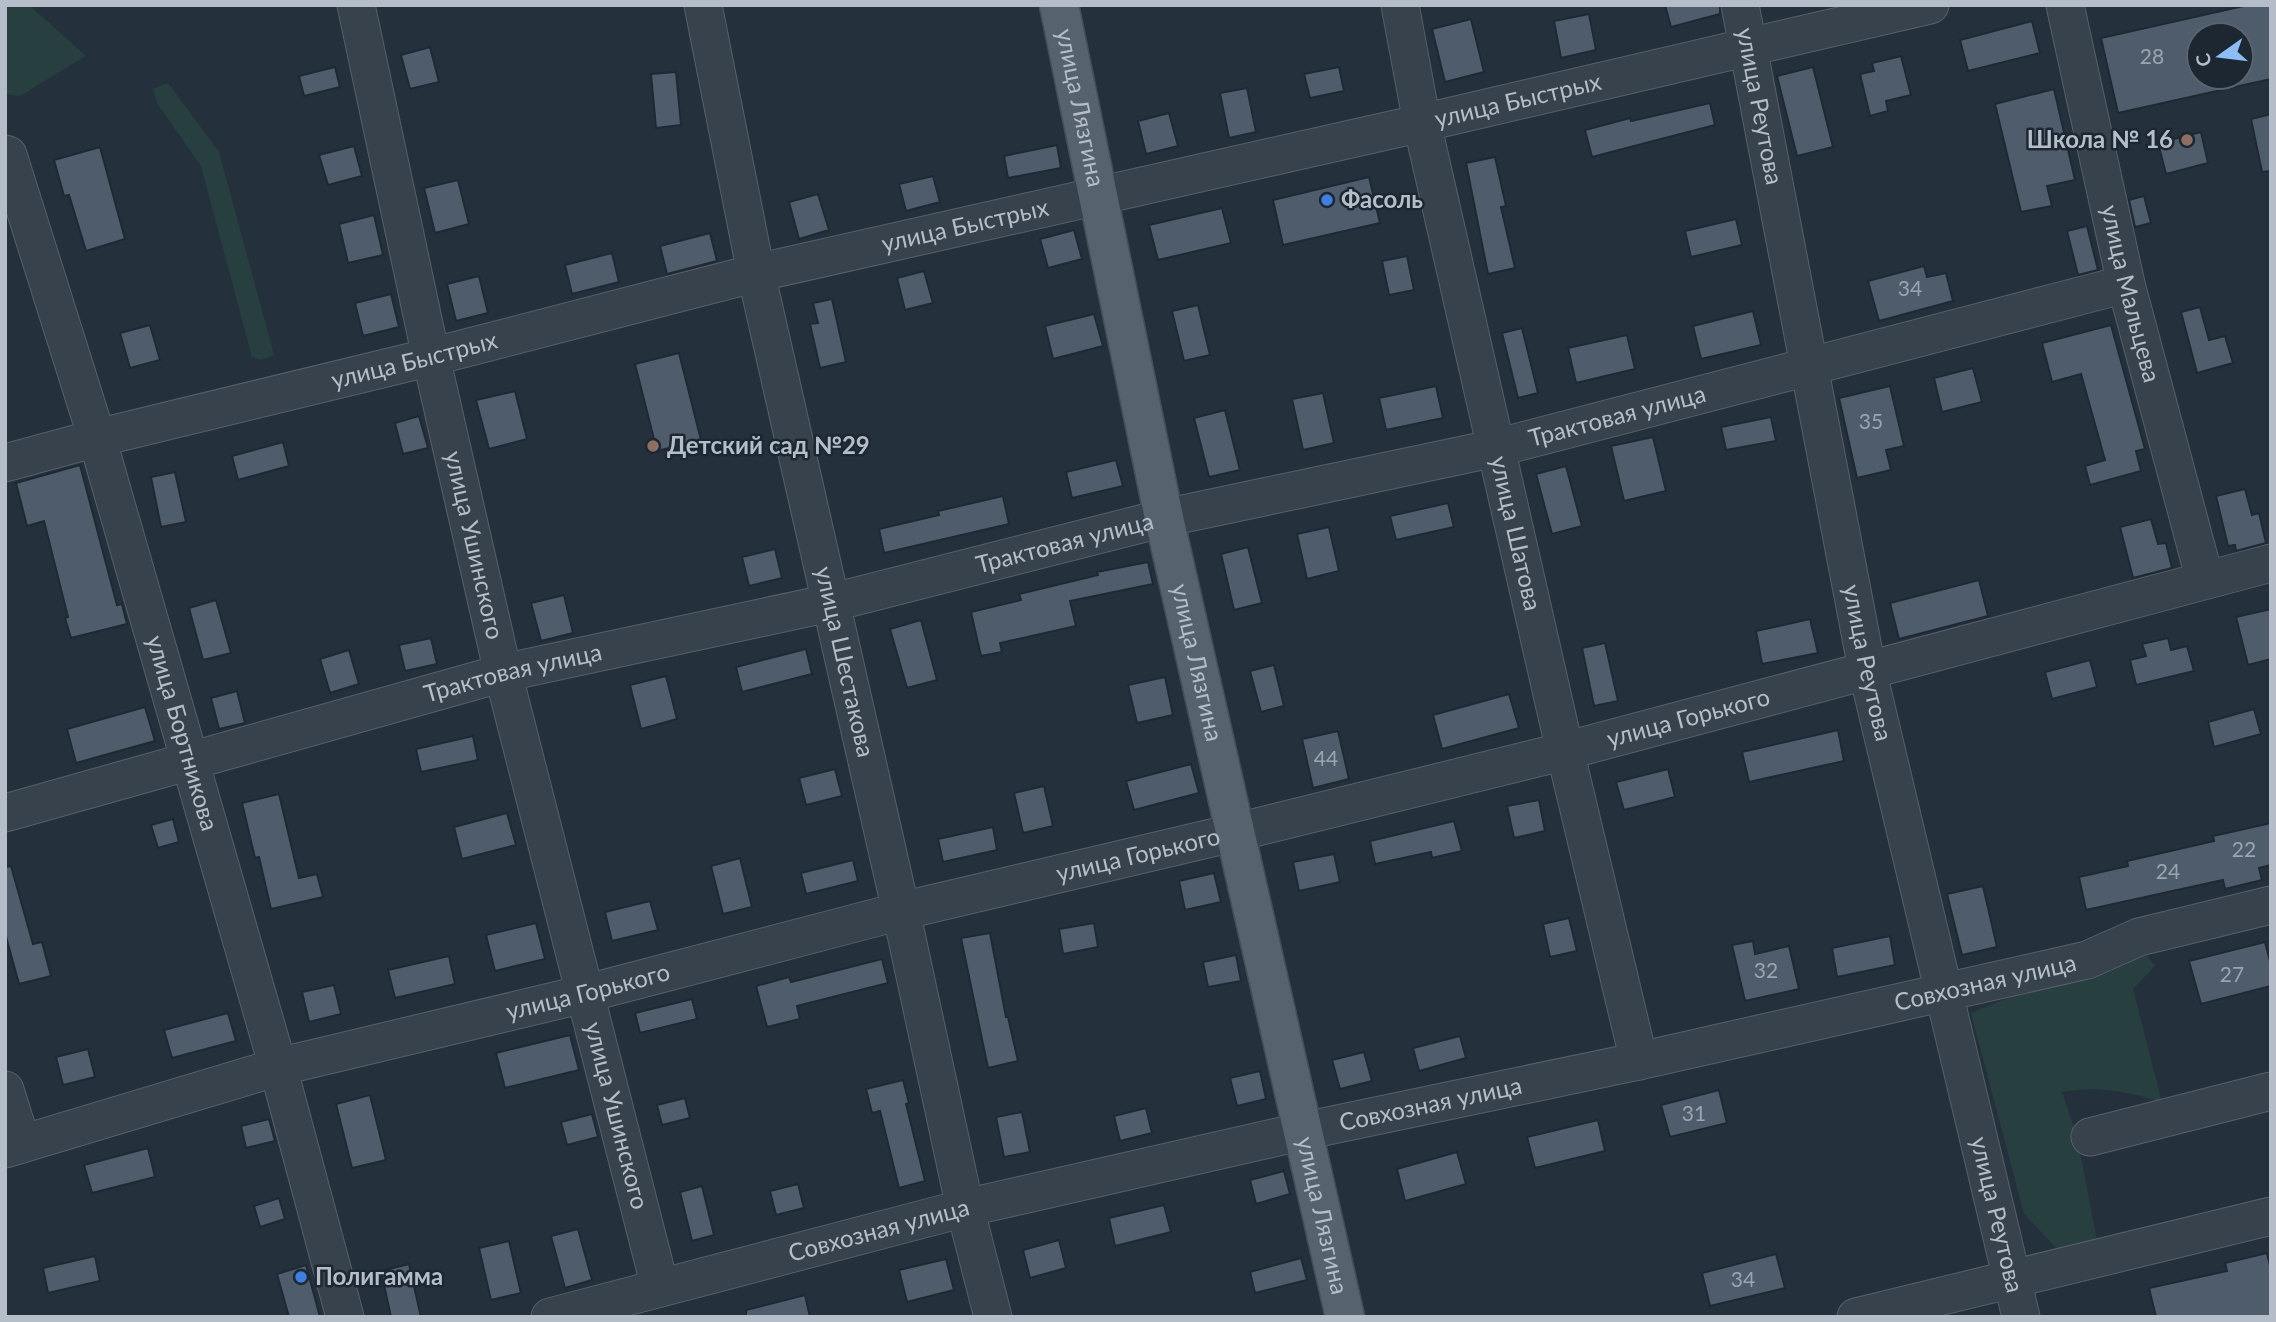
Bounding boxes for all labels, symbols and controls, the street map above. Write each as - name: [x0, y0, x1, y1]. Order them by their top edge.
- north arrow: [2185, 21, 2255, 91]
- street label: улица Реутова: [1732, 25, 1790, 187]
- street label: улица Лязгина: [1051, 26, 1112, 189]
- house number: 28: [2140, 43, 2164, 68]
- text: С: [2190, 51, 2216, 69]
- street label: улица Быстрых: [1432, 66, 1604, 133]
- place label: Школа № 16: [2027, 124, 2173, 153]
- marker: Школа № 16: [2179, 132, 2195, 148]
- place label: Фасоль: [1341, 184, 1423, 213]
- street label: улица Быстрых: [879, 192, 1051, 257]
- marker: Фасоль: [1319, 192, 1335, 208]
- street label: улица Мальцева: [2096, 202, 2168, 385]
- house number: 34: [1898, 275, 1922, 300]
- street label: улица Быстрых: [328, 324, 500, 394]
- street label: Трактовая улица: [1525, 378, 1709, 452]
- house number: 35: [1859, 408, 1883, 433]
- place label: Детский сад №29: [667, 430, 870, 459]
- marker: Детский сад №29: [645, 438, 661, 454]
- street label: улица Ушинского: [440, 448, 511, 642]
- street label: улица Шатова: [1485, 453, 1549, 613]
- street label: Трактовая улица: [973, 505, 1156, 578]
- street label: улица Шестакова: [810, 563, 882, 760]
- street label: улица Лязгина: [1166, 581, 1230, 744]
- street label: улица Реутова: [1838, 582, 1900, 744]
- street label: улица Бортникова: [141, 632, 225, 834]
- street label: Трактовая улица: [420, 636, 604, 708]
- street label: улица Горького: [1603, 681, 1773, 752]
- house number: 44: [1314, 745, 1338, 770]
- street label: улица Горького: [1053, 820, 1223, 887]
- house number: 22: [2232, 836, 2256, 861]
- house number: 24: [2156, 858, 2180, 883]
- street label: Совхозная улица: [1891, 947, 2079, 1016]
- street label: улица Горького: [503, 956, 673, 1025]
- house number: 32: [1754, 957, 1778, 982]
- house number: 27: [2220, 961, 2244, 986]
- street label: улица Ушинского: [580, 1019, 656, 1212]
- street label: Совхозная улица: [1336, 1070, 1524, 1136]
- house number: 31: [1682, 1100, 1706, 1125]
- street label: улица Лязгина: [1292, 1134, 1355, 1297]
- street label: улица Реутова: [1966, 1134, 2031, 1295]
- street label: Совхозная улица: [785, 1192, 972, 1267]
- place label: Полигамма: [315, 1261, 443, 1290]
- house number: 34: [1731, 1266, 1755, 1291]
- marker: Полигамма: [293, 1269, 309, 1285]

